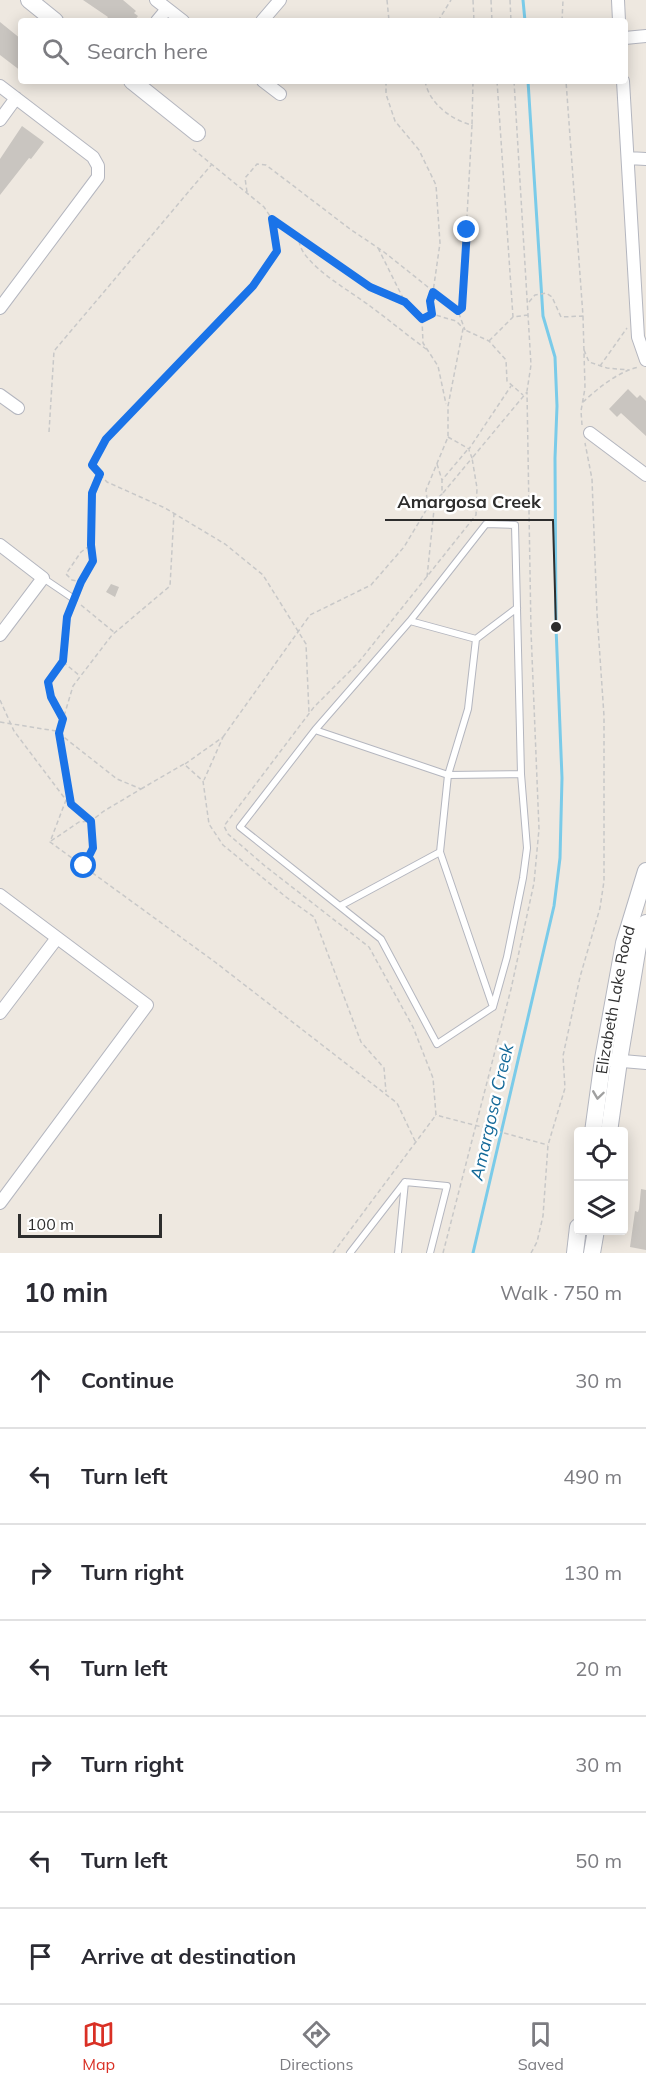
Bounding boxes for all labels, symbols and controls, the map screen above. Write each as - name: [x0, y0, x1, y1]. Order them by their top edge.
- search box: [18, 18, 628, 84]
- icon: search: [39, 35, 72, 68]
- text: Search here: [87, 37, 208, 65]
- route end: [453, 216, 479, 242]
- callout: Amargosa Creek: [385, 484, 553, 520]
- text: Amargosa Creek: [397, 490, 542, 513]
- route start: [70, 852, 96, 878]
- street label: Elizabeth Lake Road: [591, 923, 639, 1075]
- water label: Amargosa Creek: [464, 1041, 519, 1183]
- one-way arrow: [593, 1091, 605, 1100]
- map controls: [574, 1127, 628, 1235]
- button: locate: [574, 1127, 628, 1181]
- button: layers: [574, 1181, 628, 1235]
- scale bar: [18, 1211, 162, 1238]
- text: 100 m: [27, 1214, 74, 1234]
- text: 10 min: [24, 1276, 108, 1309]
- text: Walk · 750 m: [500, 1280, 622, 1305]
- icon: ahead: [24, 1364, 57, 1397]
- text: Continue: [81, 1366, 174, 1394]
- text: 30 m: [575, 1368, 622, 1393]
- icon: left: [24, 1460, 57, 1493]
- text: Turn left: [81, 1462, 168, 1490]
- text: 490 m: [563, 1464, 622, 1489]
- icon: right: [24, 1556, 57, 1589]
- text: Turn right: [81, 1558, 184, 1586]
- text: 130 m: [563, 1560, 622, 1585]
- icon: left: [24, 1652, 57, 1685]
- text: Turn left: [81, 1654, 168, 1682]
- text: 20 m: [575, 1656, 622, 1681]
- icon: right: [24, 1748, 57, 1781]
- text: Turn right: [81, 1750, 184, 1778]
- text: 30 m: [575, 1752, 622, 1777]
- icon: left: [24, 1844, 57, 1877]
- text: Turn left: [81, 1846, 168, 1874]
- text: 50 m: [575, 1848, 622, 1873]
- icon: arrive: [24, 1940, 57, 1973]
- text: Arrive at destination: [81, 1942, 296, 1970]
- tab: Map: [82, 2018, 115, 2074]
- tab: Directions: [279, 2018, 353, 2074]
- tab: Saved: [518, 2018, 564, 2074]

